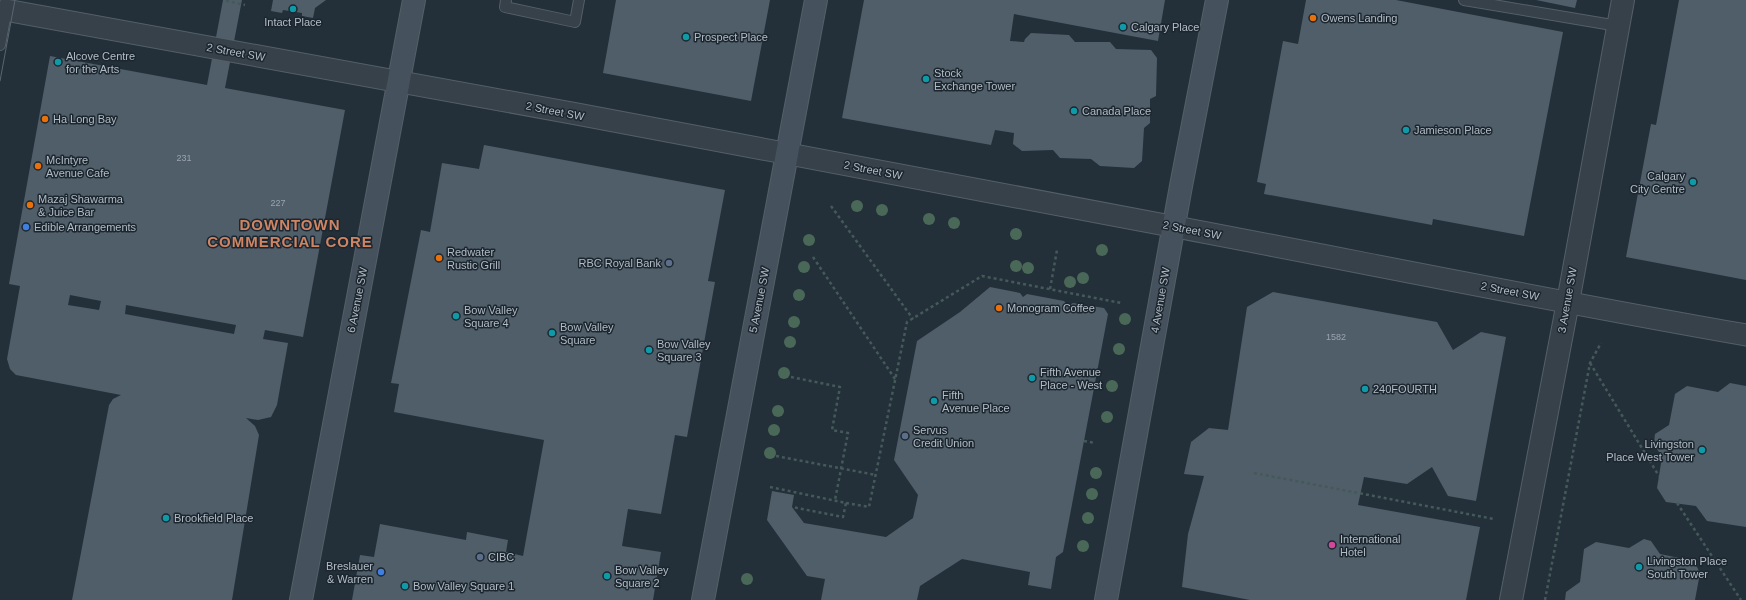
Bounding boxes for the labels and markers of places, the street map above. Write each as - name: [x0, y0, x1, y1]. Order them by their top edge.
- marker: Intact Place: [288, 4, 298, 14]
- place label: Owens Landing: [1321, 12, 1397, 24]
- marker: Owens Landing: [1308, 13, 1318, 23]
- place label: Intact Place: [264, 16, 322, 28]
- place label: Calgary Place: [1131, 21, 1199, 33]
- marker: Calgary Place: [1118, 22, 1128, 32]
- place label: Prospect Place: [694, 31, 768, 43]
- marker: Prospect Place: [681, 32, 691, 42]
- place label: Alcove Centre for the Arts: [66, 50, 135, 75]
- marker: Alcove Centre for the Arts: [53, 57, 63, 67]
- place label: Stock Exchange Tower: [934, 67, 1015, 92]
- marker: Stock Exchange Tower: [921, 74, 931, 84]
- place label: Canada Place: [1082, 105, 1151, 117]
- marker: Canada Place: [1069, 106, 1079, 116]
- place label: Ha Long Bay: [53, 113, 117, 125]
- marker: Ha Long Bay: [40, 114, 50, 124]
- place label: Jamieson Place: [1414, 124, 1492, 136]
- marker: Jamieson Place: [1401, 125, 1411, 135]
- place label: McIntyre Avenue Cafe: [46, 154, 109, 179]
- marker: McIntyre Avenue Cafe: [33, 161, 43, 171]
- place label: Calgary City Centre: [1630, 170, 1685, 195]
- marker: Calgary City Centre: [1688, 177, 1698, 187]
- place label: Mazaj Shawarma & Juice Bar: [38, 193, 124, 218]
- marker: Mazaj Shawarma & Juice Bar: [25, 200, 35, 210]
- place label: Edible Arrangements: [34, 221, 137, 233]
- marker: Edible Arrangements: [21, 222, 31, 232]
- place label: Redwater Rustic Grill: [447, 246, 500, 271]
- marker: Redwater Rustic Grill: [434, 253, 444, 263]
- place label: RBC Royal Bank: [578, 257, 661, 269]
- marker: RBC Royal Bank: [664, 258, 674, 268]
- place label: Monogram Coffee: [1007, 302, 1095, 314]
- marker: Monogram Coffee: [994, 303, 1004, 313]
- place label: Bow Valley Square 4: [464, 304, 518, 329]
- marker: Bow Valley Square 4: [451, 311, 461, 321]
- place label: Bow Valley Square: [560, 321, 614, 346]
- marker: Bow Valley Square: [547, 328, 557, 338]
- place label: Bow Valley Square 3: [657, 338, 711, 363]
- marker: Bow Valley Square 3: [644, 345, 654, 355]
- place label: Fifth Avenue Place - West: [1040, 366, 1102, 391]
- marker: Fifth Avenue Place - West: [1027, 373, 1037, 383]
- place label: 240FOURTH: [1373, 383, 1437, 395]
- marker: 240FOURTH: [1360, 384, 1370, 394]
- place label: Fifth Avenue Place: [942, 389, 1010, 414]
- marker: Fifth Avenue Place: [929, 396, 939, 406]
- place label: Servus Credit Union: [913, 424, 974, 449]
- marker: Servus Credit Union: [900, 431, 910, 441]
- place label: Livingston Place West Tower: [1606, 438, 1694, 463]
- marker: Livingston Place West Tower: [1697, 445, 1707, 455]
- place label: Brookfield Place: [174, 512, 254, 524]
- marker: Brookfield Place: [161, 513, 171, 523]
- place label: International Hotel: [1340, 533, 1401, 558]
- marker: International Hotel: [1327, 540, 1337, 550]
- place label: CIBC: [488, 551, 514, 563]
- marker: CIBC: [475, 552, 485, 562]
- place label: Livingston Place South Tower: [1647, 555, 1727, 580]
- place label: Breslauer & Warren: [326, 560, 373, 585]
- marker: Livingston Place South Tower: [1634, 562, 1644, 572]
- place label: Bow Valley Square 2: [615, 564, 669, 589]
- marker: Breslauer & Warren: [376, 567, 386, 577]
- marker: Bow Valley Square 2: [602, 571, 612, 581]
- place label: Bow Valley Square 1: [413, 580, 514, 592]
- marker: Bow Valley Square 1: [400, 581, 410, 591]

